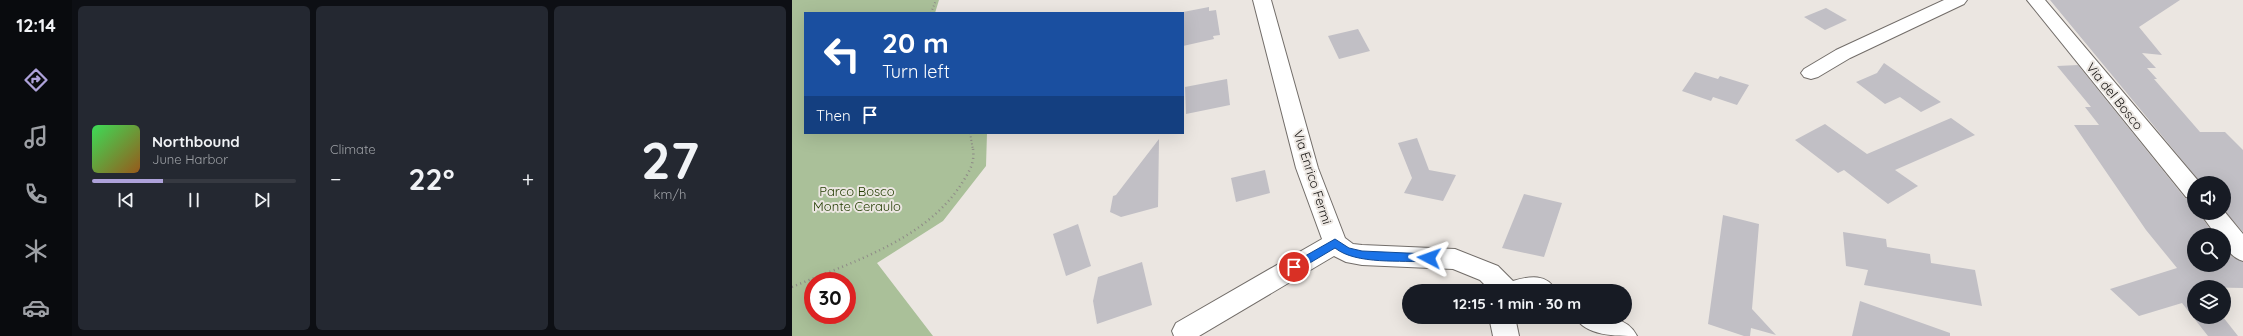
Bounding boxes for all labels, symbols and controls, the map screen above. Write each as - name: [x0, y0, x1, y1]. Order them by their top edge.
- text: 12:14: [16, 14, 56, 37]
- text: 20 m: [882, 25, 949, 60]
- icon: left: [816, 28, 868, 80]
- street label: Via del Bosco: [2083, 59, 2147, 133]
- text: Turn left: [882, 60, 950, 83]
- icon: directions: [22, 66, 50, 94]
- icon: arrive: [859, 104, 881, 126]
- text: Then: [816, 106, 851, 125]
- icon: music: [22, 123, 50, 151]
- text: 27: [641, 127, 699, 192]
- street label: Via Enrico Fermi: [1290, 128, 1336, 226]
- text: Northbound: [152, 132, 240, 151]
- text: Climate: [330, 141, 376, 157]
- text: June Harbor: [152, 151, 228, 167]
- text: 22°: [409, 160, 454, 198]
- text: −: [330, 165, 341, 193]
- text: +: [522, 165, 534, 193]
- map controls: [2187, 176, 2231, 324]
- button: sound: [2187, 176, 2231, 220]
- icon: phone: [22, 180, 50, 208]
- park label: Parco Bosco Monte Ceraulo: [813, 183, 901, 214]
- text: km/h: [654, 186, 686, 202]
- icon: previous: [115, 189, 137, 211]
- icon: pause: [183, 189, 205, 211]
- icon: next: [251, 189, 273, 211]
- button: search: [2187, 228, 2231, 272]
- icon: climate: [22, 237, 50, 265]
- position arrow: [1408, 237, 1450, 279]
- pin: [1277, 250, 1311, 284]
- icon: arrive: [1283, 256, 1305, 278]
- speed limit sign: 30: [804, 272, 856, 324]
- button: layers: [2187, 280, 2231, 324]
- icon: car: [22, 294, 50, 322]
- text: 12:15 · 1 min · 30 m: [1453, 294, 1581, 313]

